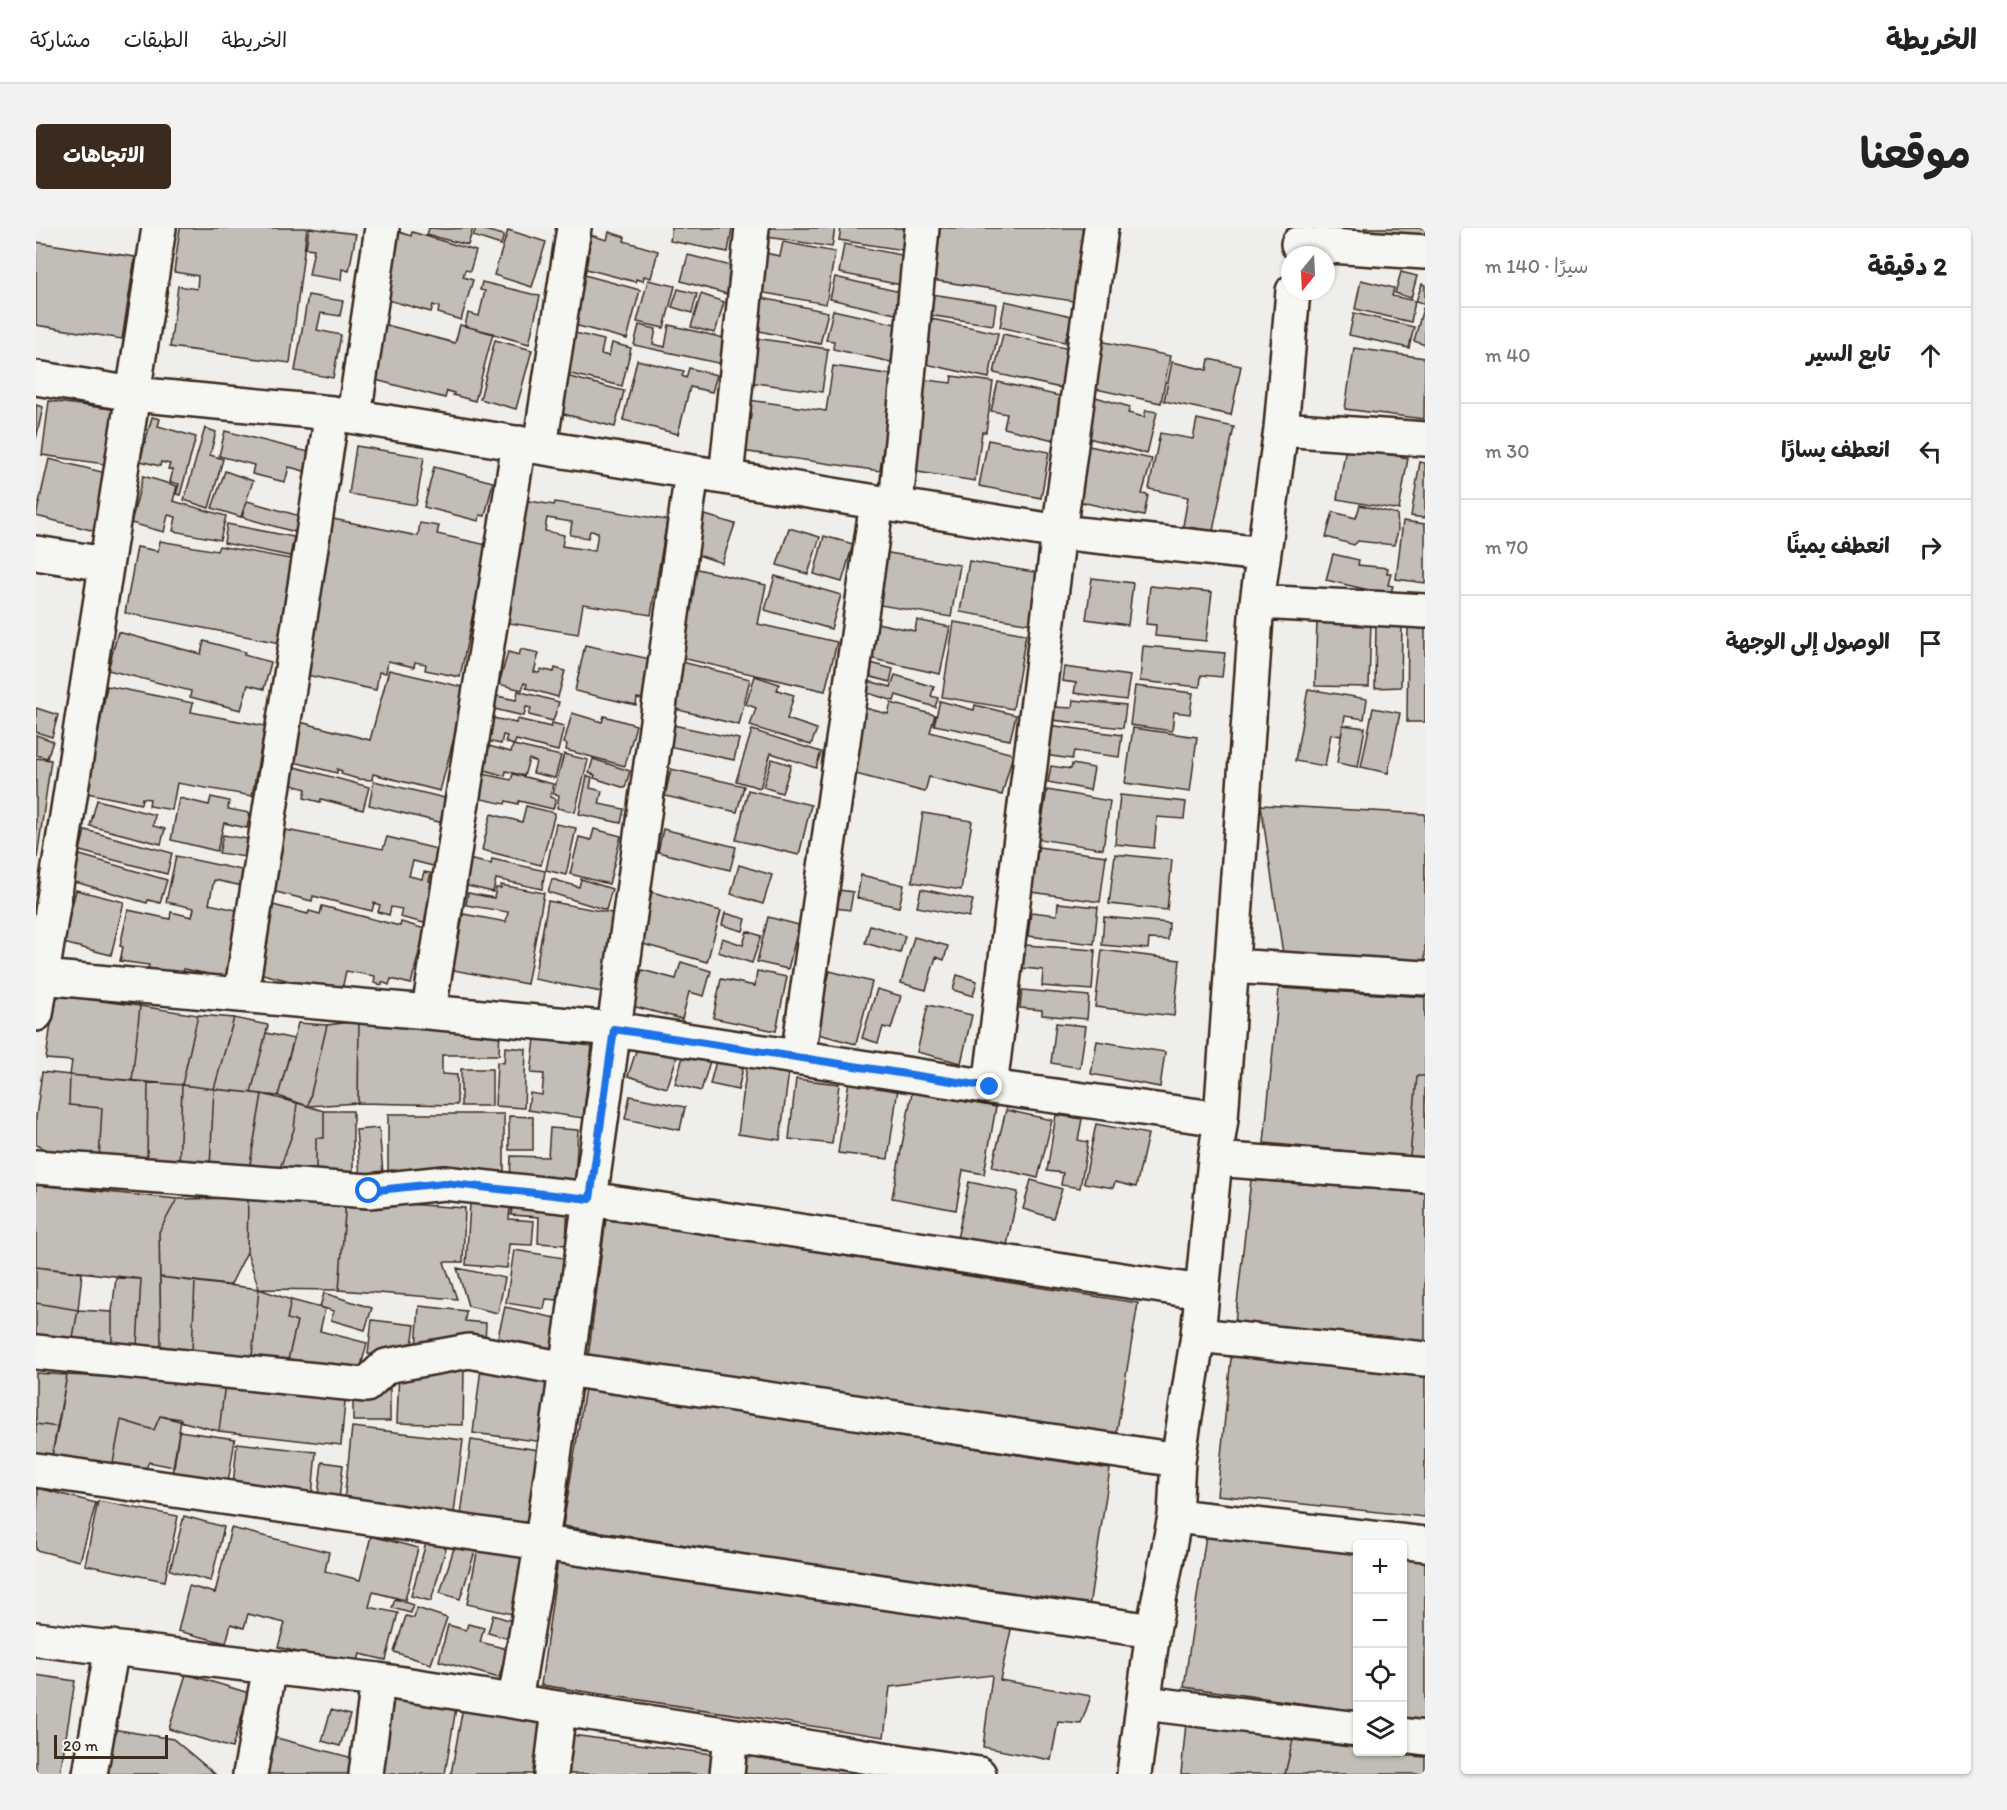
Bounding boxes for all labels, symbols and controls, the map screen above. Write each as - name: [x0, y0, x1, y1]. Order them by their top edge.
- text: الخريطة: [1886, 22, 1977, 56]
- text: مشاركة: [30, 27, 91, 52]
- text: الطبقات: [124, 27, 189, 52]
- text: الخريطة: [222, 27, 287, 52]
- button: الاتجاهات: [36, 124, 171, 189]
- text: موقعنا: [1860, 128, 1971, 179]
- north arrow: [1281, 246, 1335, 300]
- text: 2 دقيقة: [1867, 250, 1947, 282]
- text: سيرًا · 140 m: [1485, 254, 1589, 278]
- icon: ahead: [1914, 339, 1947, 372]
- text: تابع السير: [1807, 340, 1890, 367]
- text: 40 m: [1485, 343, 1531, 367]
- icon: left: [1914, 435, 1947, 468]
- text: انعطف يسارًا: [1781, 436, 1890, 463]
- text: 30 m: [1485, 439, 1530, 463]
- icon: right: [1914, 531, 1947, 564]
- text: انعطف يمينًا: [1787, 532, 1890, 559]
- text: 70 m: [1485, 535, 1529, 559]
- icon: arrive: [1914, 627, 1947, 660]
- text: الوصول إلى الوجهة: [1725, 628, 1890, 655]
- route end: [976, 1073, 1002, 1099]
- route start: [355, 1177, 381, 1203]
- map controls: [1353, 1540, 1407, 1756]
- button: +: [1353, 1540, 1407, 1594]
- button: −: [1353, 1594, 1407, 1648]
- button: locate: [1353, 1648, 1407, 1702]
- button: layers: [1353, 1702, 1407, 1756]
- scale bar: [54, 1732, 168, 1760]
- text: 20 m: [63, 1736, 98, 1755]

